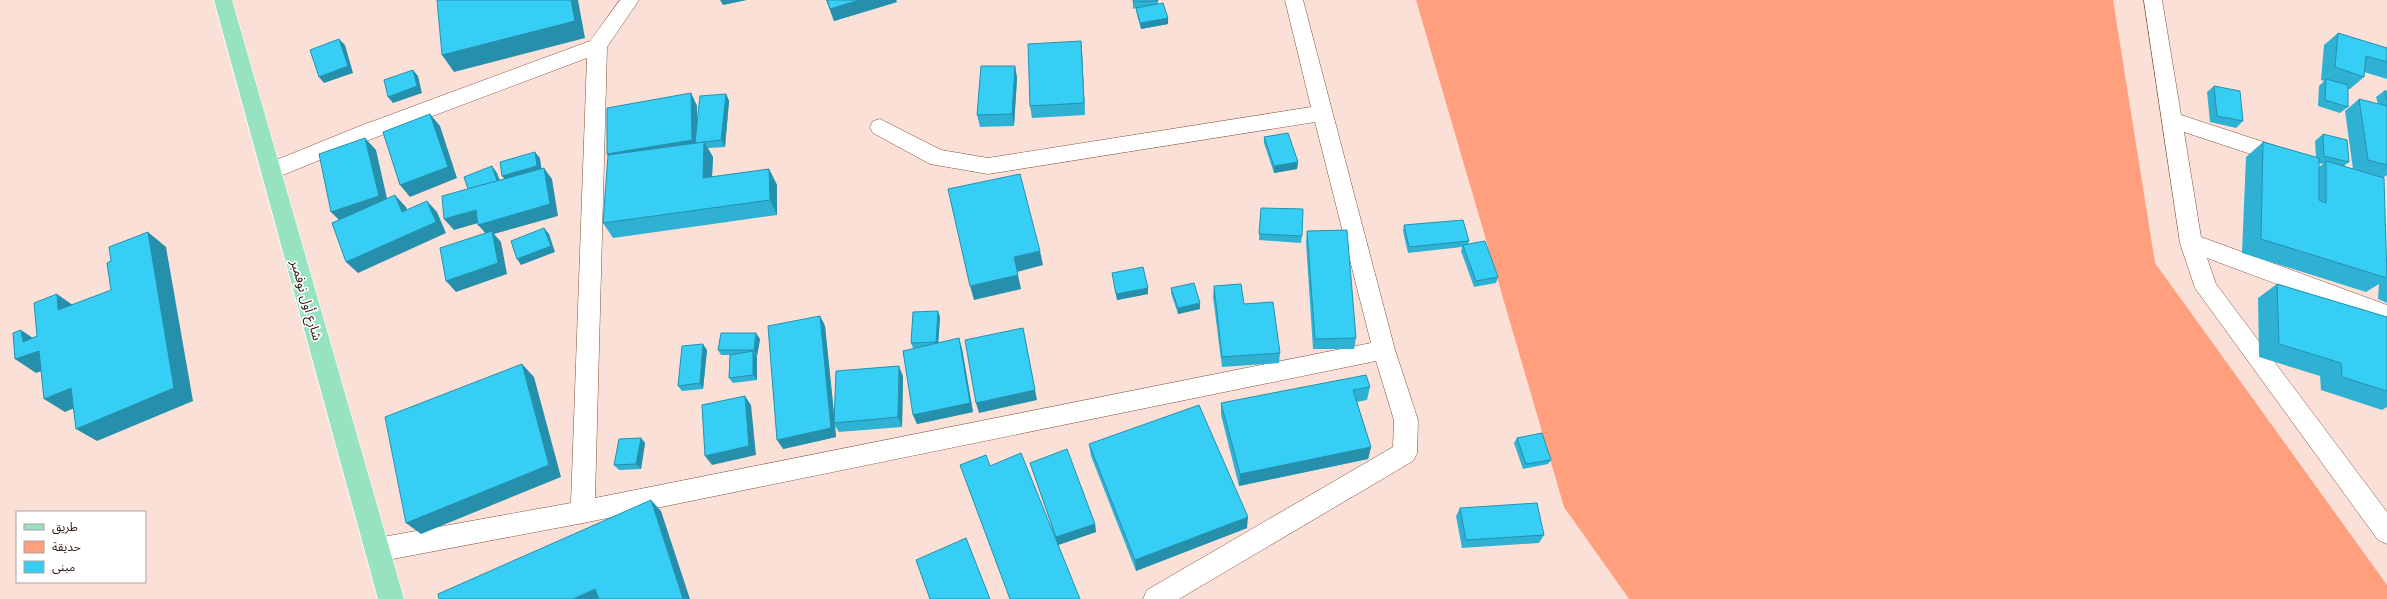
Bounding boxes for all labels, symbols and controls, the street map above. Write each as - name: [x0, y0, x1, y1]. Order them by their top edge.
- street label: شارع أول نوفمبر: [285, 257, 326, 343]
- legend: [16, 511, 146, 583]
- text: طريق: [52, 520, 78, 535]
- text: حديقة: [52, 540, 81, 554]
- text: مبنى: [52, 560, 75, 574]

